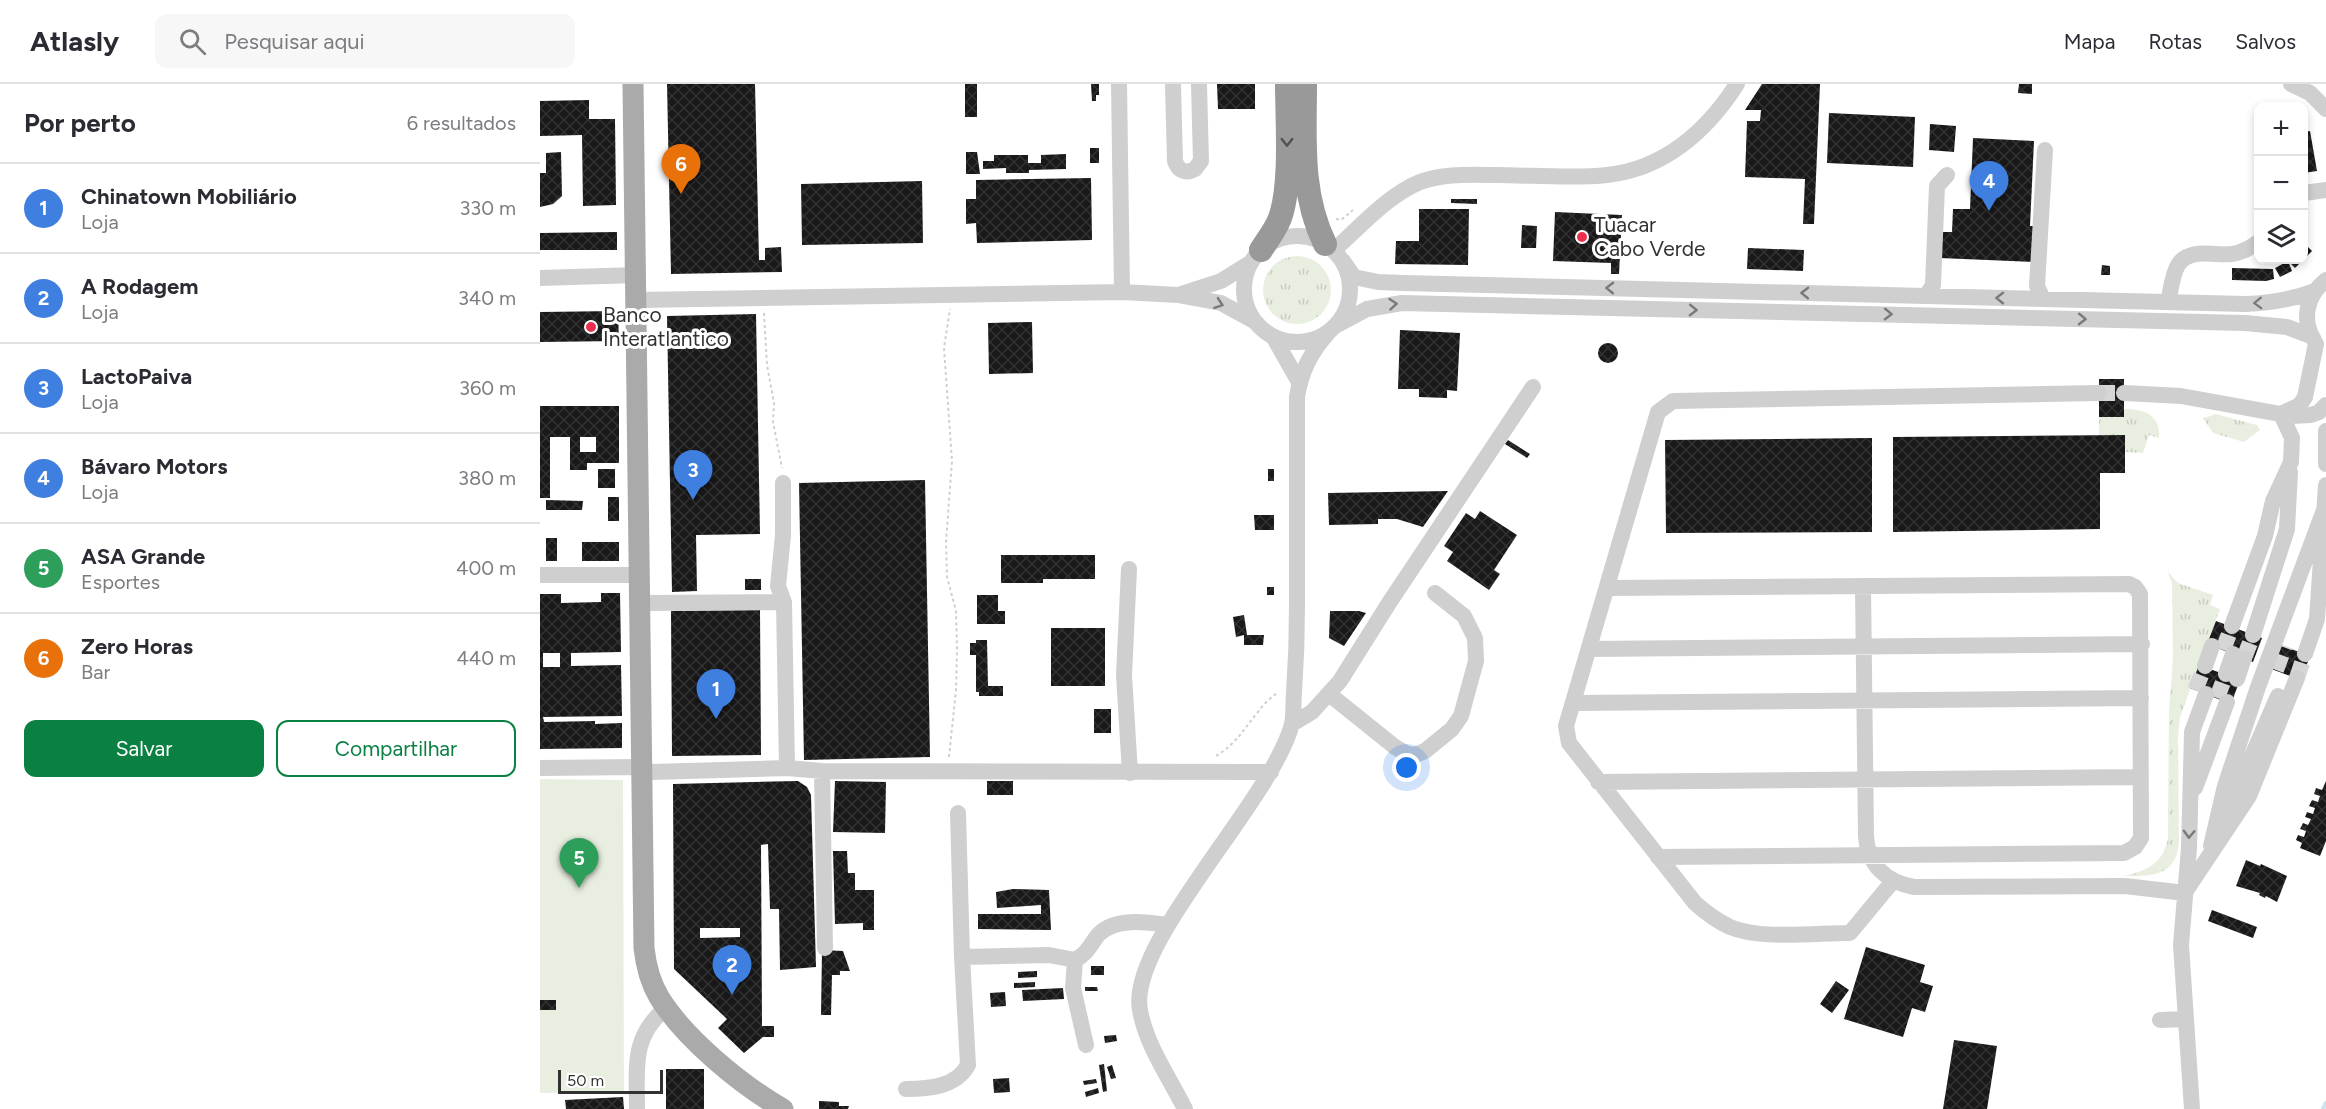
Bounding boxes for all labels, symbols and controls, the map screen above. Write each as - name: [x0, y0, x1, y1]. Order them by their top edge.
- search box: [155, 14, 575, 68]
- text: Atlasly: [30, 24, 119, 58]
- icon: search: [176, 25, 209, 58]
- text: Pesquisar aqui: [224, 28, 365, 55]
- text: Mapa: [2064, 29, 2115, 54]
- text: Rotas: [2148, 29, 2202, 54]
- text: Salvos: [2235, 29, 2296, 54]
- map controls: [2254, 102, 2308, 264]
- button: +: [2254, 102, 2308, 156]
- text: Por perto: [24, 107, 136, 139]
- text: 6 resultados: [407, 111, 516, 135]
- one-way arrow: [1281, 138, 1293, 147]
- pin: 6: [662, 144, 700, 194]
- button: −: [2254, 156, 2308, 210]
- pin: 4: [1970, 162, 2008, 211]
- text: Chinatown Mobiliário: [81, 183, 297, 210]
- text: 1: [39, 196, 48, 220]
- text: 330 m: [459, 196, 516, 220]
- text: Loja: [81, 210, 119, 234]
- button: layers: [2254, 210, 2308, 264]
- place label: Tuacar Cabo Verde: [1594, 212, 1706, 261]
- marker: Tuacar Cabo Verde: [1575, 230, 1589, 244]
- text: A Rodagem: [81, 273, 198, 300]
- one-way arrow: [1606, 282, 1615, 295]
- text: 2: [38, 286, 49, 310]
- text: 340 m: [458, 286, 516, 310]
- one-way arrow: [1801, 287, 1810, 299]
- one-way arrow: [1996, 291, 2005, 304]
- one-way arrow: [1213, 297, 1224, 310]
- one-way arrow: [2254, 297, 2263, 310]
- one-way arrow: [1388, 298, 1397, 311]
- text: Loja: [81, 300, 119, 324]
- place label: Banco Interatlantico: [603, 302, 729, 351]
- one-way arrow: [1688, 304, 1697, 316]
- one-way arrow: [1883, 308, 1892, 321]
- one-way arrow: [2078, 313, 2087, 325]
- marker: Banco Interatlantico: [584, 320, 598, 334]
- text: LactoPaiva: [81, 363, 192, 390]
- text: 3: [38, 376, 49, 400]
- text: 360 m: [459, 376, 516, 400]
- text: Loja: [81, 390, 119, 414]
- pin: 3: [674, 450, 712, 500]
- text: Bávaro Motors: [81, 453, 227, 480]
- text: 4: [37, 466, 50, 490]
- text: 380 m: [458, 466, 516, 490]
- text: Loja: [81, 480, 119, 504]
- text: ASA Grande: [81, 543, 205, 570]
- text: 5: [38, 556, 49, 580]
- text: 400 m: [456, 556, 516, 580]
- text: Esportes: [81, 570, 160, 594]
- text: Zero Horas: [81, 633, 193, 660]
- text: 6: [38, 646, 49, 670]
- text: 440 m: [456, 646, 516, 670]
- text: Bar: [81, 660, 110, 684]
- pin: 1: [696, 670, 735, 719]
- button: Salvar: [24, 720, 264, 777]
- button: Compartilhar: [276, 720, 516, 777]
- your location: [1392, 753, 1421, 782]
- one-way arrow: [2183, 830, 2196, 839]
- pin: 5: [560, 838, 598, 888]
- pin: 2: [712, 946, 752, 995]
- scale bar: [558, 1067, 663, 1094]
- text: 50 m: [567, 1071, 604, 1090]

